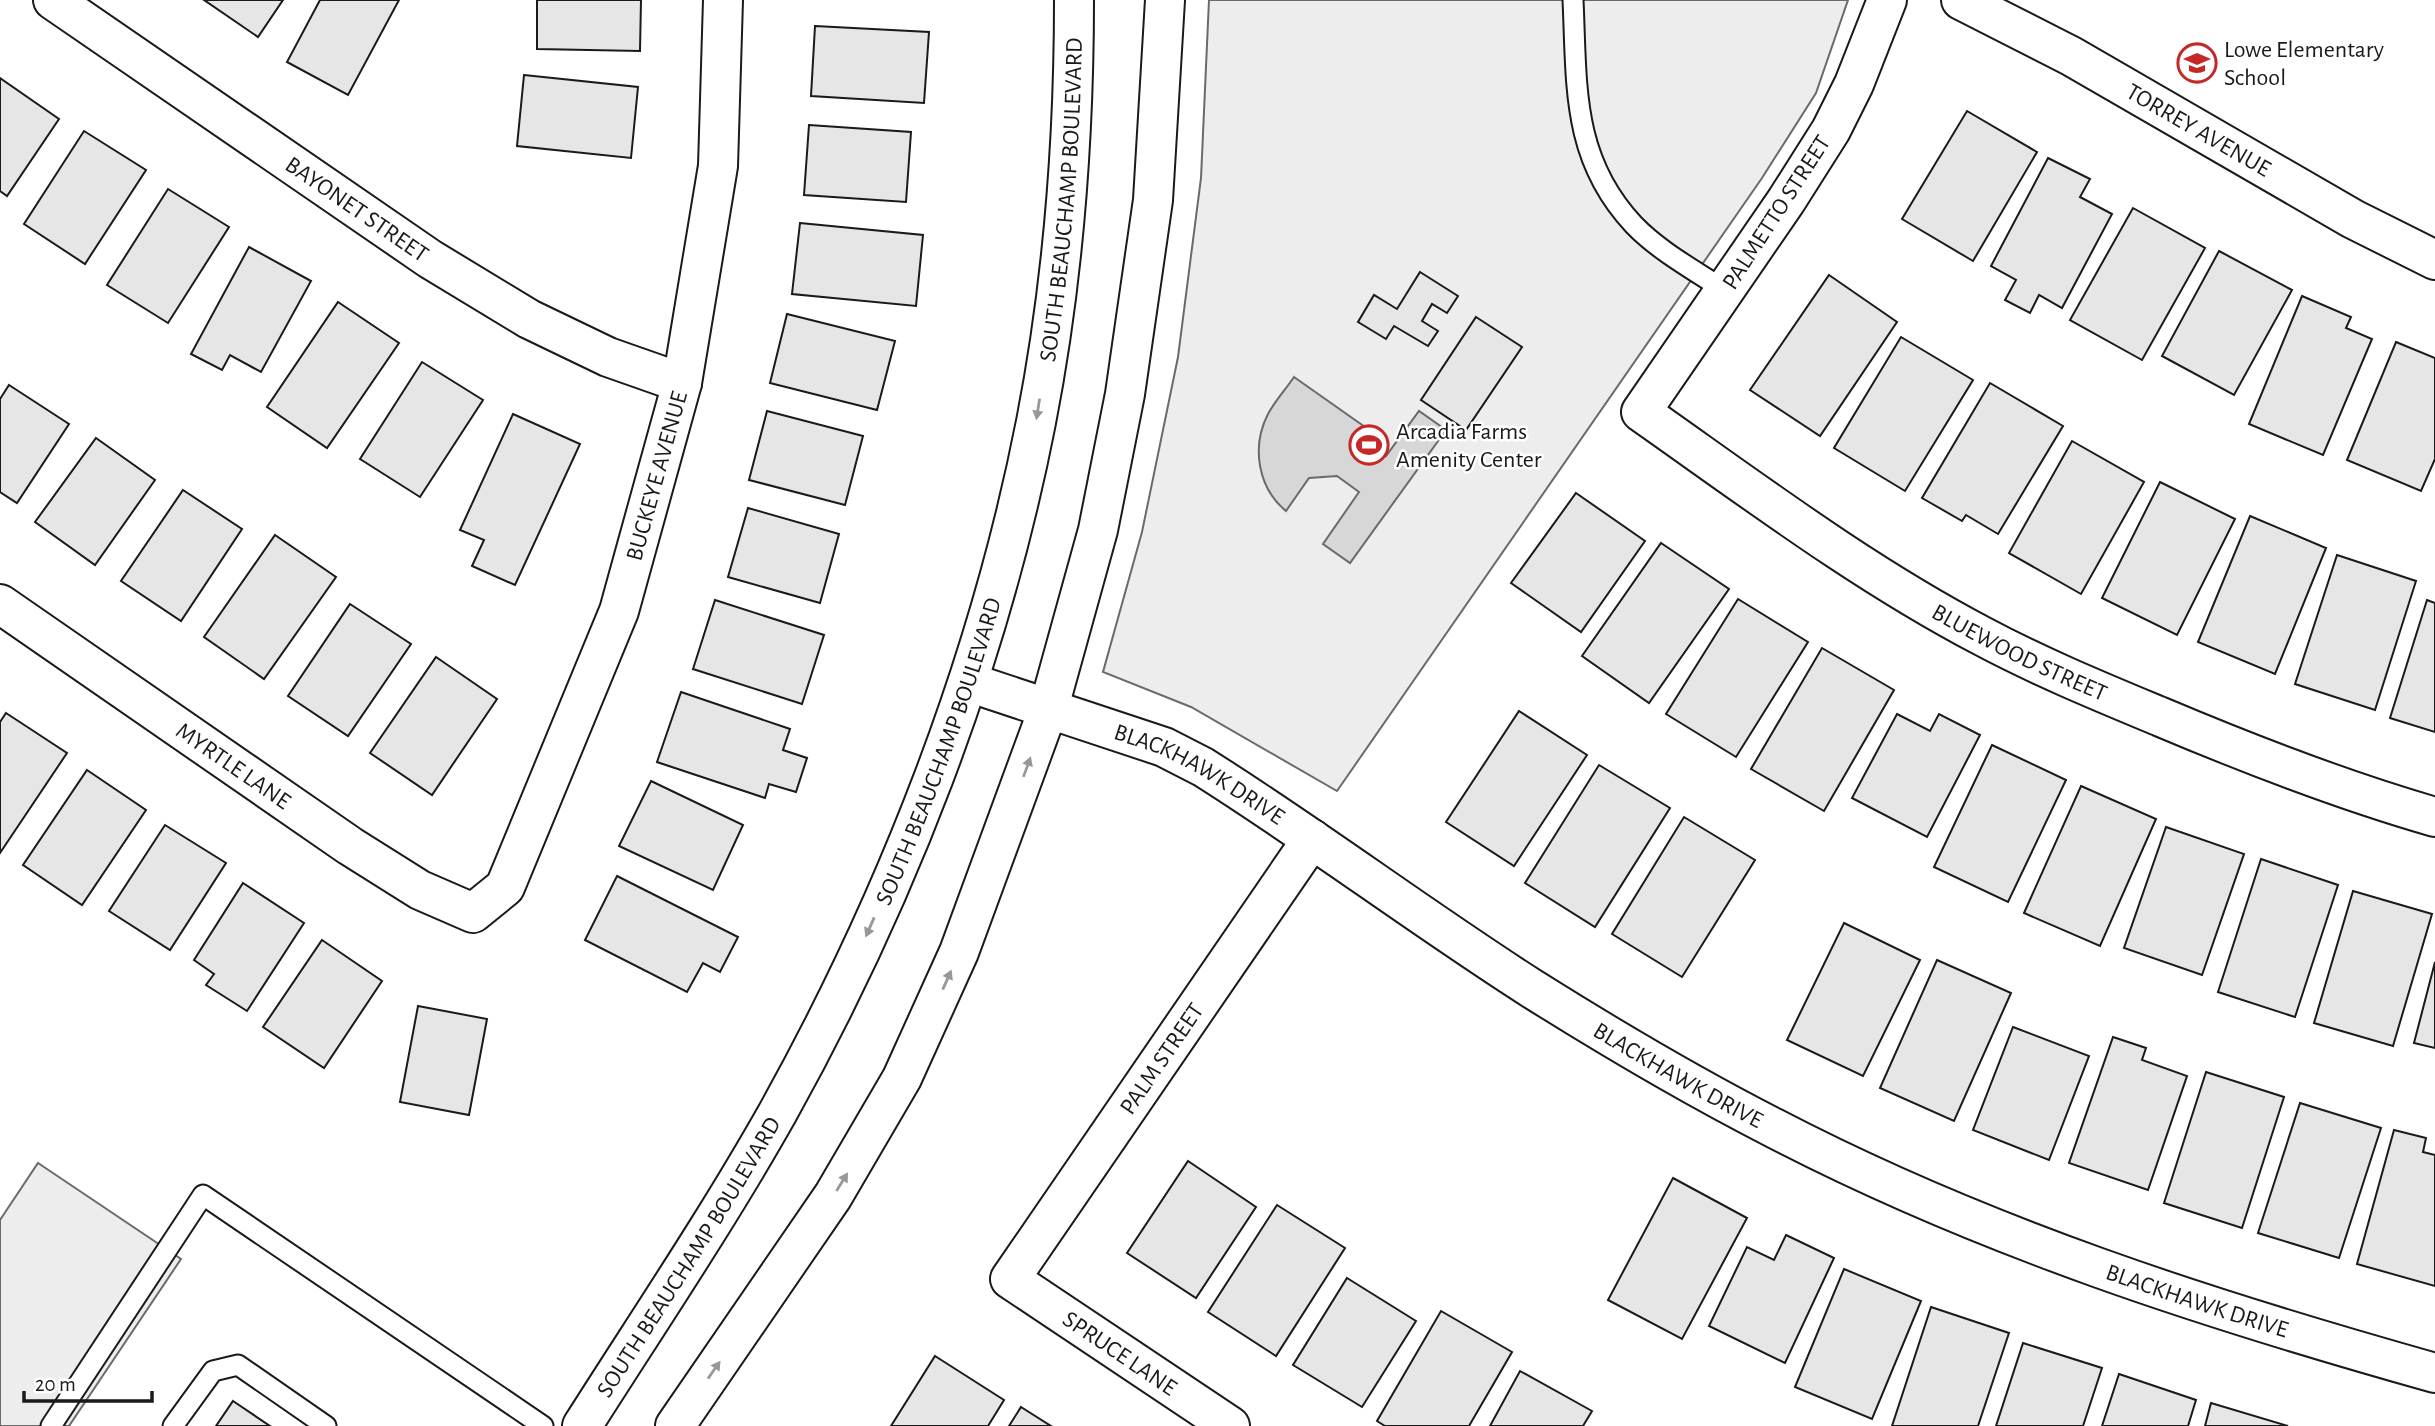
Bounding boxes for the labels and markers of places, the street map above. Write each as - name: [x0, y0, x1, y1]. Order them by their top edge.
- place label: Lowe Elementary School: [2224, 38, 2384, 90]
- school or university icon: Lowe Elementary School: [2176, 42, 2218, 84]
- place label: Arcadia Farms Amenity Center: [1396, 420, 1542, 472]
- sports icon: Arcadia Farms Amenity Center: [1348, 424, 1390, 466]

